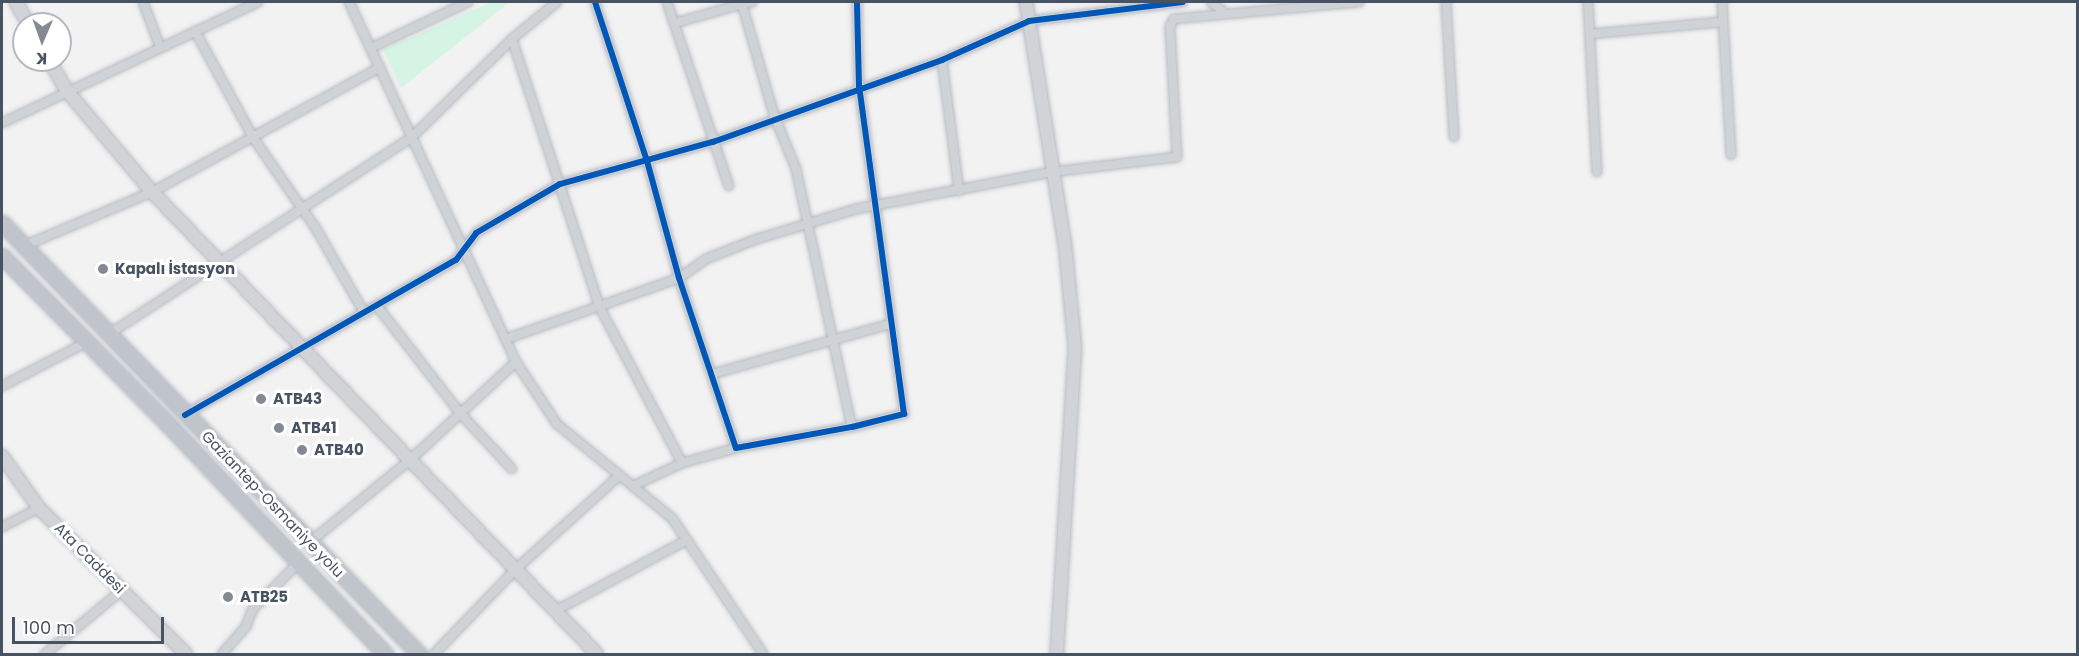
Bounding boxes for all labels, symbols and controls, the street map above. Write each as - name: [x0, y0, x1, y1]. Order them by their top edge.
- north arrow: [12, 12, 72, 72]
- text: K: [35, 47, 47, 70]
- place label: Kapalı İstasyon: [115, 260, 235, 278]
- marker: Kapalı İstasyon: [96, 262, 110, 276]
- place label: ATB43: [273, 390, 322, 408]
- marker: ATB43: [254, 392, 268, 406]
- place label: ATB41: [291, 419, 337, 437]
- marker: ATB41: [272, 421, 286, 435]
- street label: Gaziantep-Osmaniye yolu: [198, 427, 348, 581]
- place label: ATB40: [314, 441, 364, 459]
- marker: ATB40: [295, 443, 309, 457]
- street label: Ata Caddesi: [51, 519, 129, 597]
- place label: ATB25: [240, 588, 288, 606]
- marker: ATB25: [221, 590, 235, 604]
- scale bar: [15, 605, 166, 643]
- text: 100 m: [23, 615, 75, 640]

